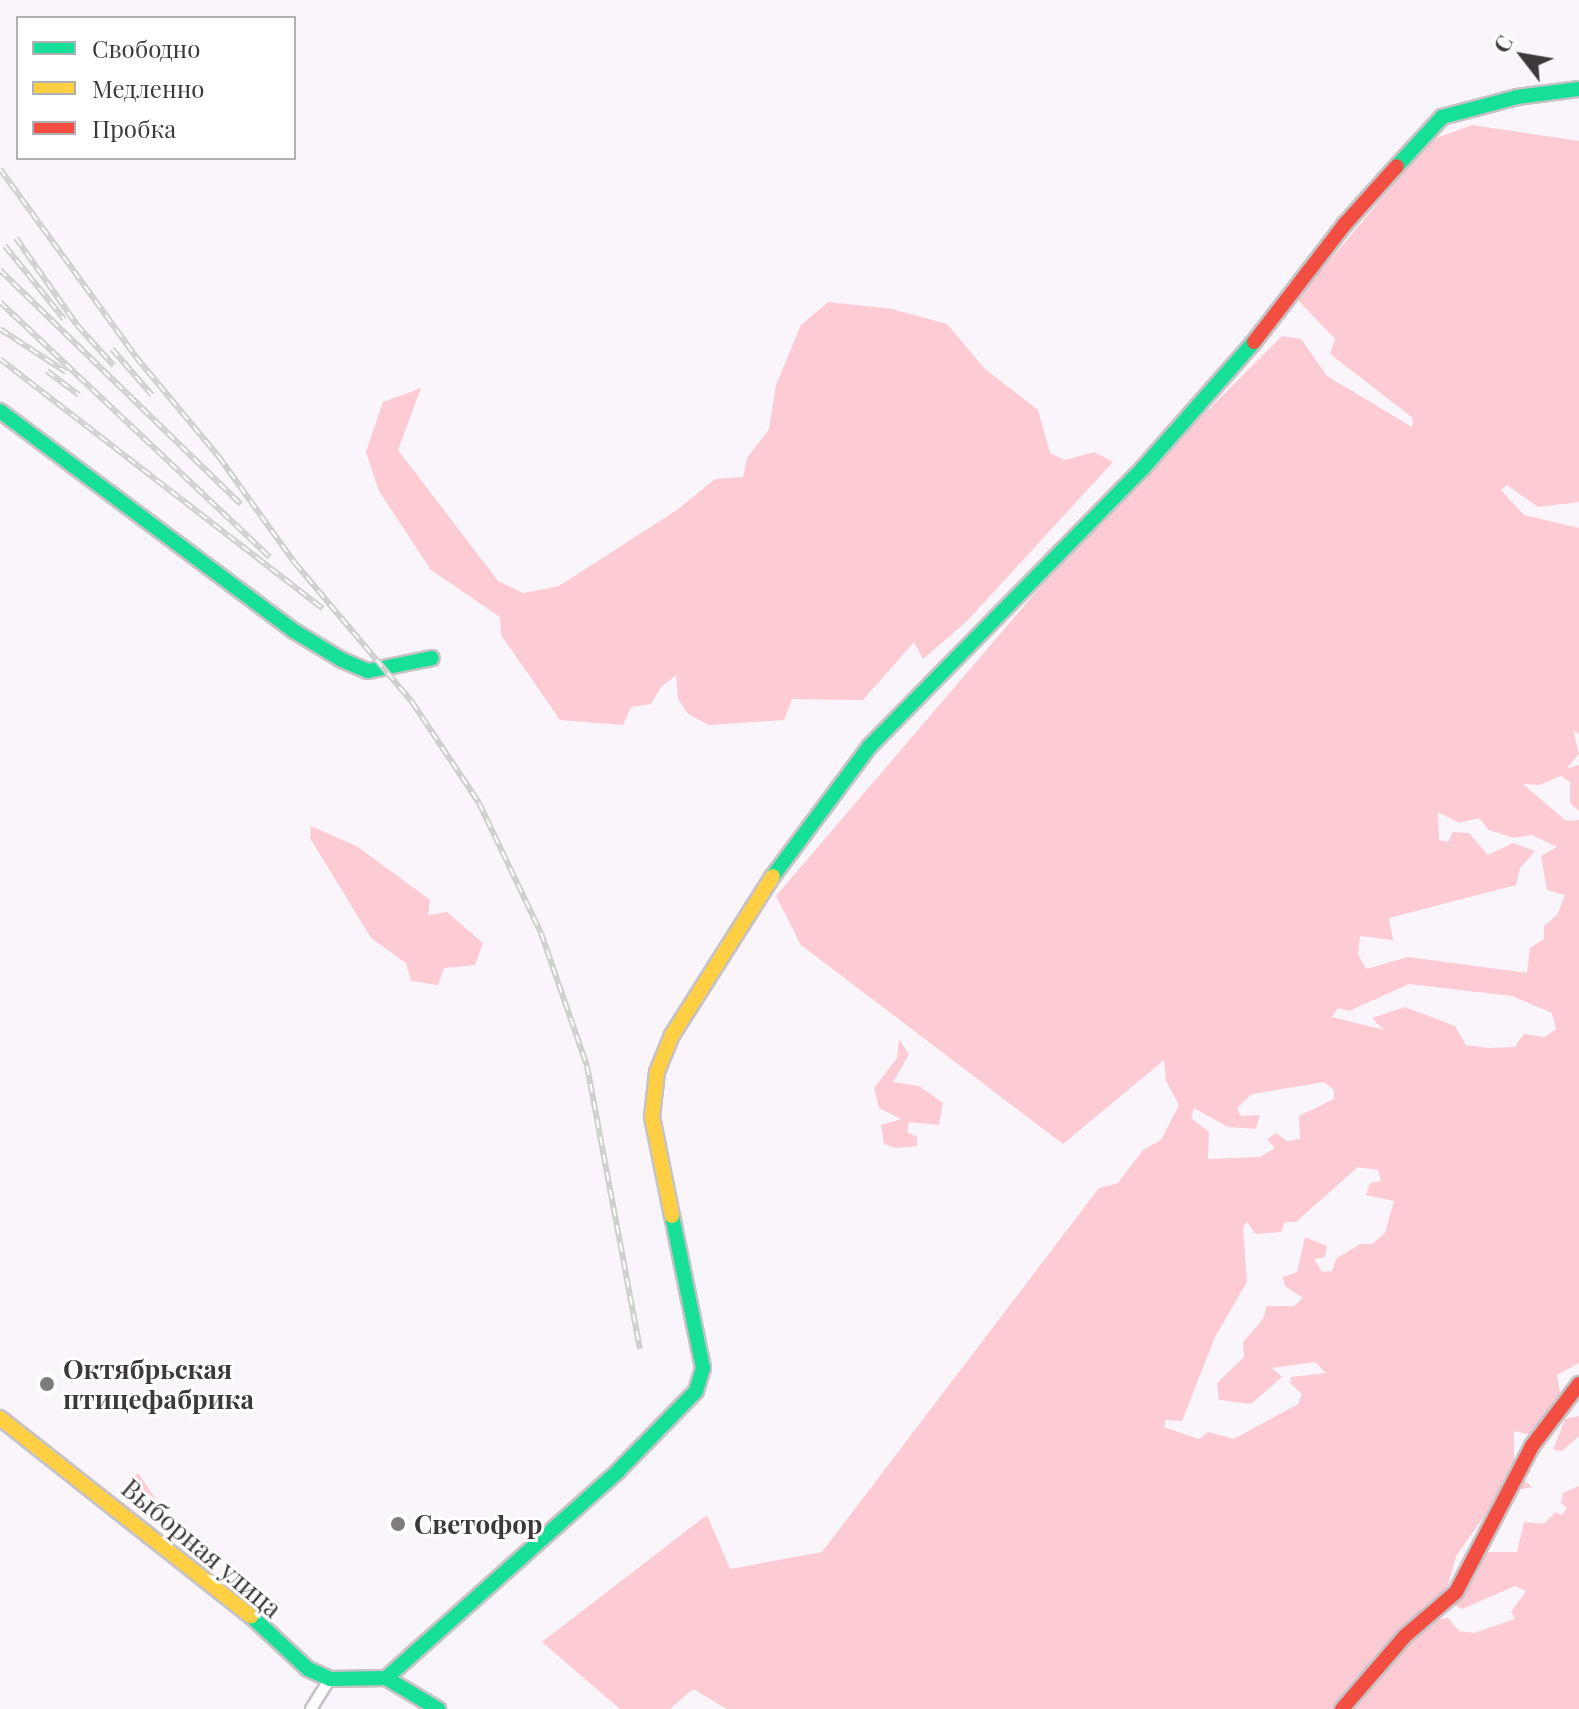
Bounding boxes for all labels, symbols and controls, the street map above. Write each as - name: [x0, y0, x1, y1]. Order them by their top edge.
- legend: [16, 16, 296, 160]
- north arrow: [1483, 16, 1563, 96]
- text: С: [1486, 29, 1519, 58]
- text: Свободно: [92, 32, 200, 64]
- text: Медленно: [92, 72, 205, 104]
- text: Пробка: [92, 112, 176, 144]
- place label: Октябрьская птицефабрика: [63, 1353, 254, 1414]
- marker: Октябрьская птицефабрика: [38, 1375, 56, 1393]
- street label: Выборная улица: [116, 1472, 288, 1624]
- place label: Светофор: [414, 1508, 542, 1540]
- marker: Светофор: [389, 1515, 407, 1533]

